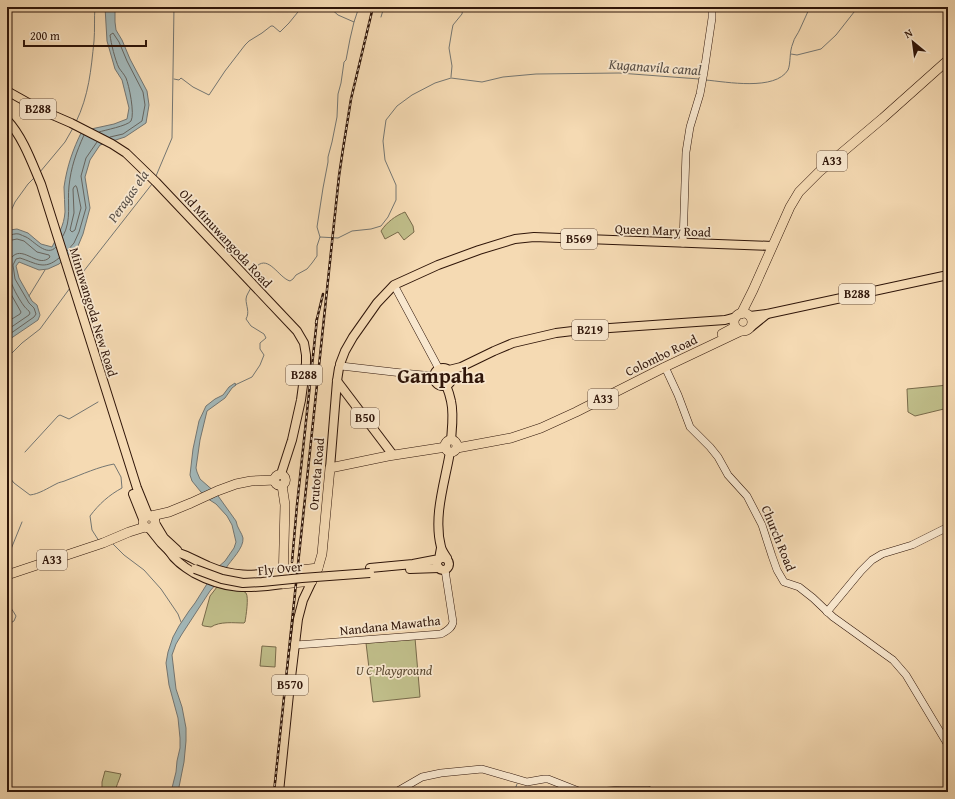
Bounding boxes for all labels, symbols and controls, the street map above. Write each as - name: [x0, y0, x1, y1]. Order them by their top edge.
- scale bar: [24, 22, 146, 48]
- north arrow: [893, 22, 933, 62]
- text: N: [901, 24, 916, 42]
- text: 200 m: [30, 27, 60, 44]
- water label: Kuganavila canal: [607, 54, 703, 80]
- road number: B288: [20, 99, 56, 119]
- road number: A33: [817, 151, 847, 171]
- water label: Peragas ela: [102, 165, 154, 227]
- street label: Old Minuwangoda Road: [175, 185, 277, 292]
- street label: Queen Mary Road: [615, 219, 711, 242]
- road number: B569: [561, 229, 597, 249]
- street label: Minuwangoda New Road: [65, 245, 122, 379]
- road number: B288: [839, 284, 875, 304]
- road number: B219: [572, 320, 608, 340]
- street label: Colombo Road: [622, 330, 701, 381]
- district label: Gampaha: [397, 360, 485, 391]
- road number: B288: [286, 365, 322, 385]
- road number: A33: [588, 389, 618, 409]
- road number: B50: [351, 408, 379, 428]
- street label: Orutota Road: [304, 437, 329, 511]
- street label: Church Road: [757, 502, 800, 574]
- road number: A33: [37, 550, 67, 570]
- street label: Fly Over: [257, 557, 304, 580]
- street label: Nandana Mawatha: [339, 611, 442, 640]
- park label: U C Playground: [356, 661, 432, 680]
- road number: B570: [272, 675, 308, 695]

